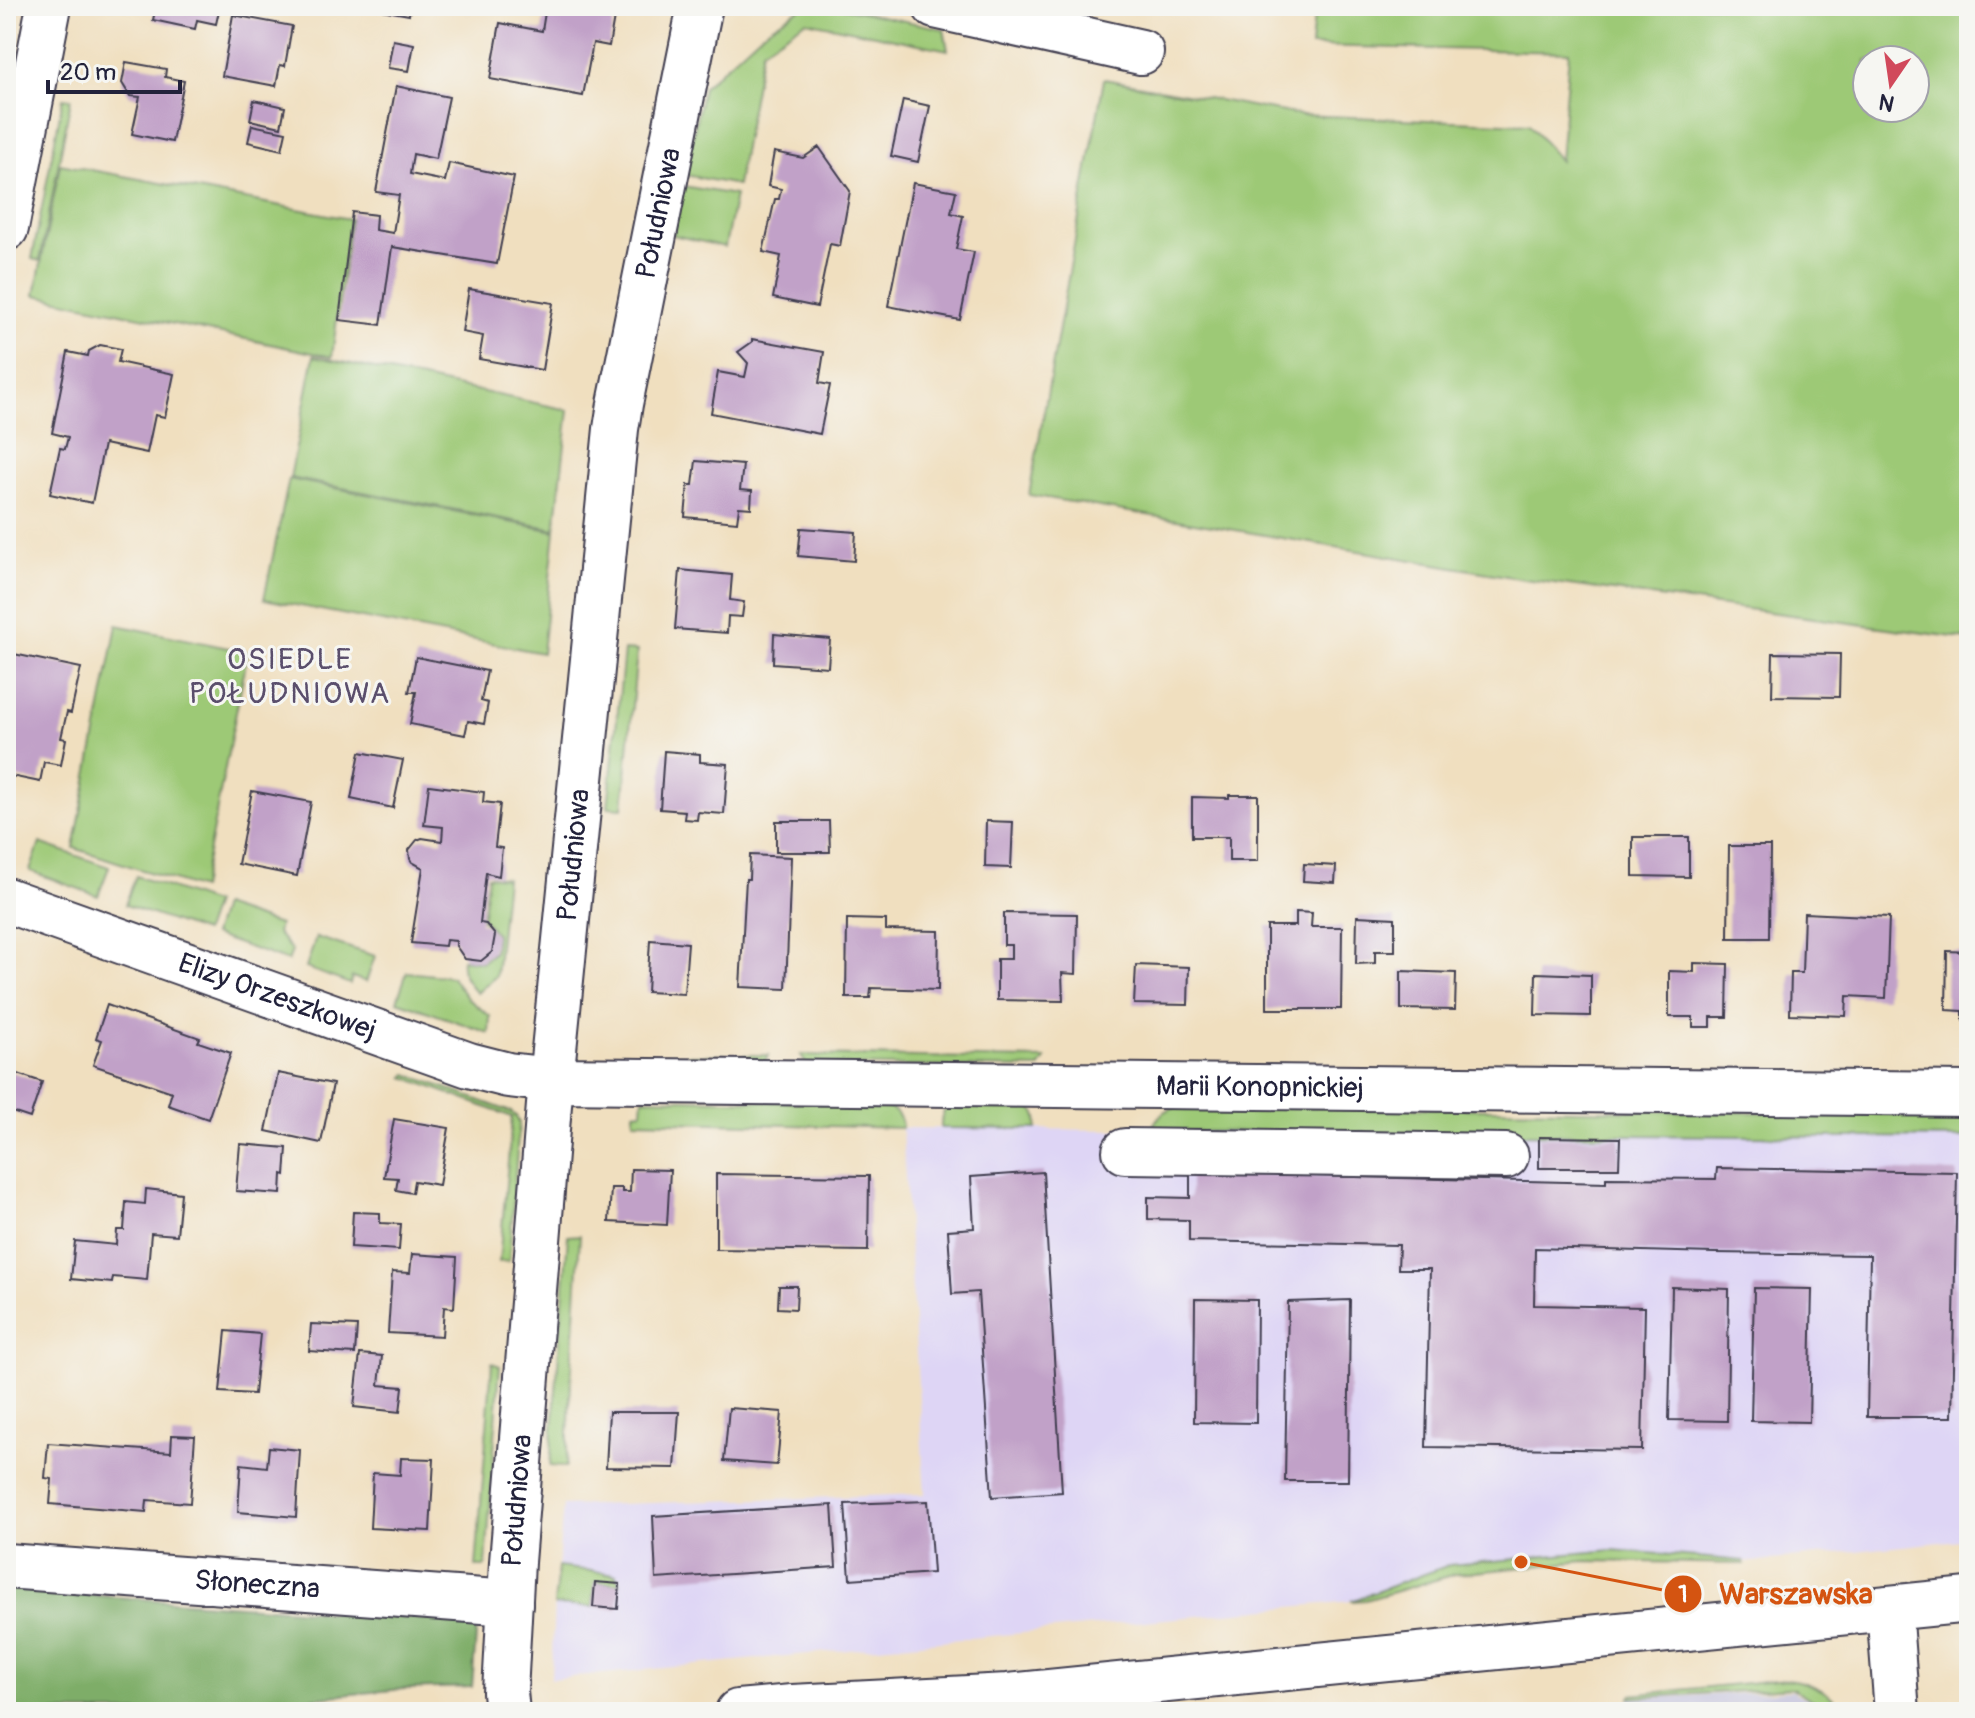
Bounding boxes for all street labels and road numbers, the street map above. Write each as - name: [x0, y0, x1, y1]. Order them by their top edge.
- street label: Południowa: [628, 145, 689, 282]
- street label: Południowa: [549, 787, 597, 923]
- street label: Elizy Orzeszkowej: [174, 945, 381, 1048]
- street label: Marii Konopnickiej: [1156, 1068, 1364, 1106]
- street label: Południowa: [494, 1433, 540, 1568]
- street label: Słoneczna: [194, 1562, 321, 1606]

